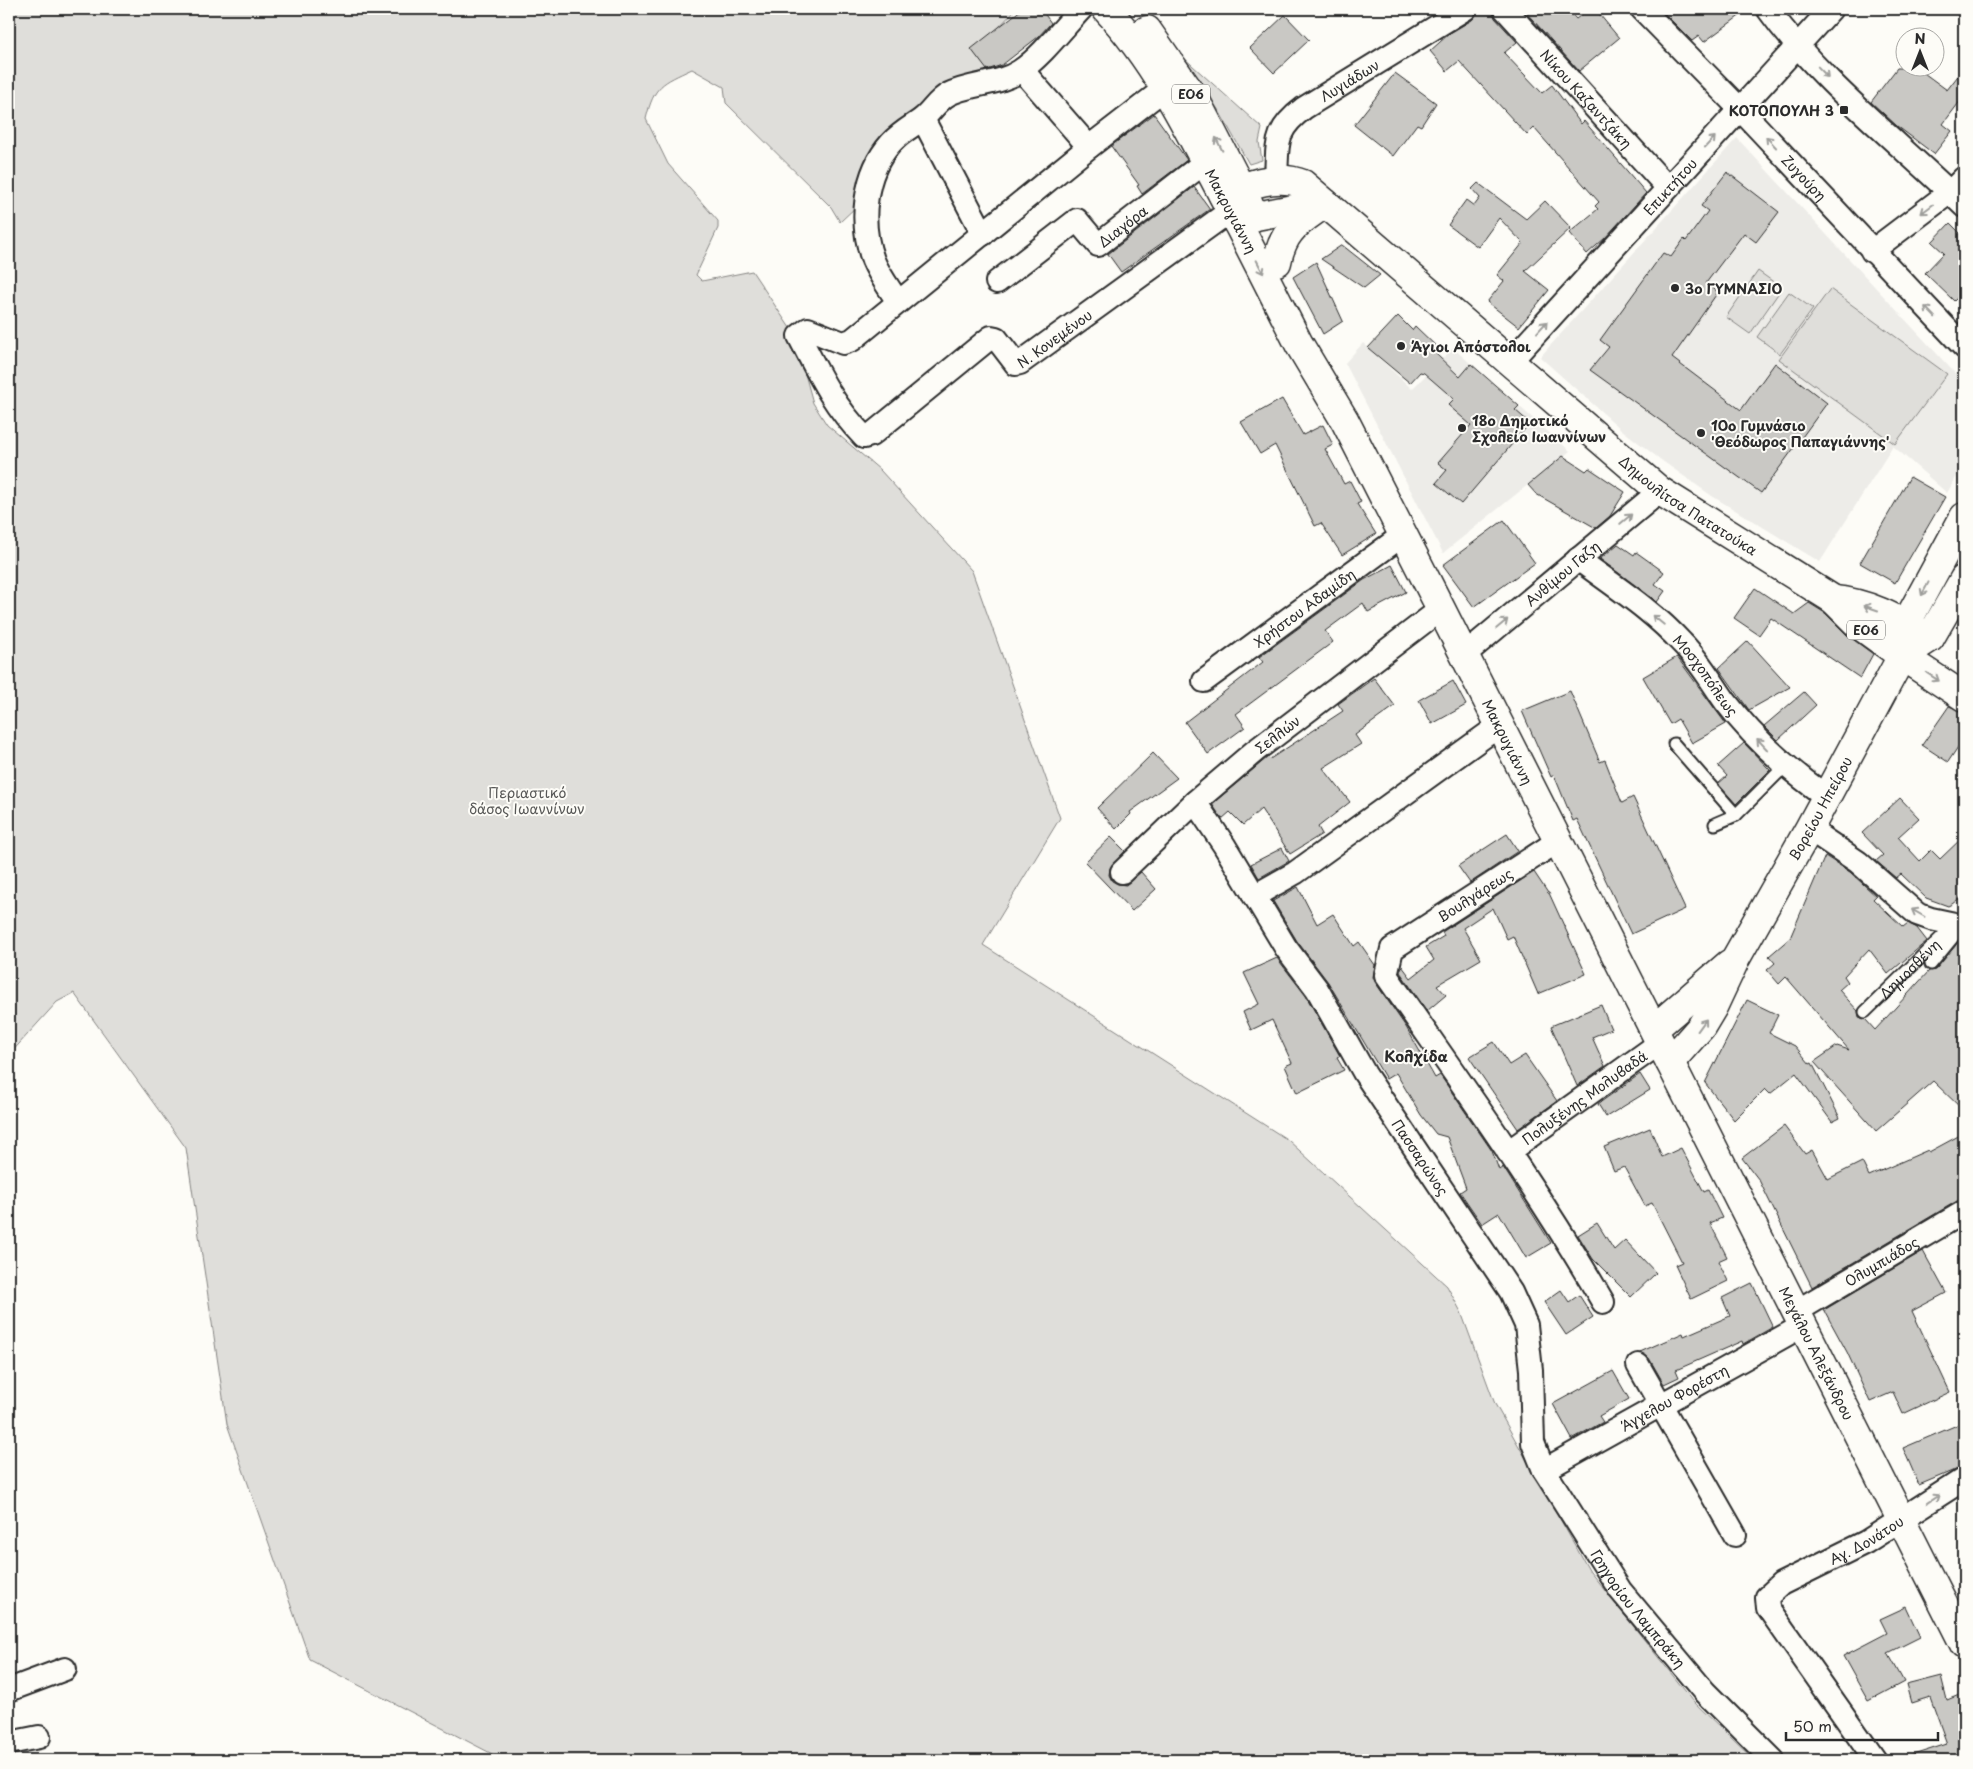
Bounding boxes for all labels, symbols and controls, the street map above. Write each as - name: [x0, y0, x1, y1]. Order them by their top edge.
- north arrow: [1896, 28, 1946, 78]
- text: N: [1914, 28, 1926, 49]
- street label: Νίκου Καζαντζάκη: [1536, 44, 1637, 153]
- street label: Λυγιάδων: [1316, 54, 1383, 106]
- one-way arrow: [1816, 66, 1828, 78]
- road number: ΕΟ6: [1172, 85, 1210, 104]
- place label: ΚΟΤΟΠΟΥΛΗ 3: [1729, 100, 1834, 121]
- marker: ΚΟΤΟΠΟΥΛΗ 3: [1838, 104, 1850, 116]
- one-way arrow: [1704, 136, 1716, 149]
- one-way arrow: [1765, 136, 1777, 149]
- one-way arrow: [1214, 137, 1223, 152]
- street label: Ζυγούρη: [1777, 150, 1832, 205]
- street label: Επικτήτου: [1638, 153, 1701, 220]
- street label: Μακρυγιάννη: [1200, 165, 1262, 257]
- street label: Διαγόρα: [1093, 200, 1152, 252]
- one-way arrow: [1921, 204, 1934, 215]
- one-way arrow: [1255, 260, 1265, 275]
- place label: 3ο ΓΥΜΝΑΣΙΟ: [1685, 278, 1783, 299]
- marker: 3ο ΓΥΜΝΑΣΙΟ: [1669, 282, 1681, 294]
- street label: Ν. Κονεμένου: [1012, 304, 1096, 373]
- one-way arrow: [1925, 306, 1937, 318]
- one-way arrow: [1536, 321, 1547, 334]
- place label: Άγιοι Απόστολοι: [1411, 336, 1531, 357]
- marker: Άγιοι Απόστολοι: [1395, 340, 1407, 352]
- place label: 18ο Δημοτικό Σχολείο Ιωαννίνων: [1472, 410, 1606, 447]
- place label: 10ο Γυμνάσιο 'Θεόδωρος Παπαγιάννης': [1711, 415, 1890, 452]
- marker: 18ο Δημοτικό Σχολείο Ιωαννίνων: [1456, 422, 1468, 434]
- marker: 10ο Γυμνάσιο 'Θεόδωρος Παπαγιάννης': [1695, 427, 1707, 439]
- street label: Δημουλίτσα Πατατούκα: [1615, 450, 1761, 560]
- one-way arrow: [1620, 514, 1633, 525]
- street label: Ανθίμου Γαζη: [1520, 535, 1604, 610]
- street label: Χρήστου Αδαμίδη: [1249, 563, 1359, 652]
- one-way arrow: [1920, 581, 1929, 596]
- one-way arrow: [1863, 602, 1879, 612]
- one-way arrow: [1652, 614, 1665, 625]
- one-way arrow: [1495, 618, 1508, 629]
- road number: ΕΟ6: [1847, 620, 1885, 640]
- street label: Μοσχοπόλεως: [1669, 630, 1743, 721]
- one-way arrow: [1926, 672, 1940, 682]
- street label: Μακρυγιάννη: [1478, 695, 1538, 788]
- street label: Σελλών: [1250, 710, 1304, 758]
- one-way arrow: [1756, 738, 1768, 750]
- street label: Βορείου Ηπείρου: [1783, 752, 1857, 864]
- park label: Περιαστικό δάσος Ιωαννίνων: [469, 782, 585, 819]
- street label: Βουλγάρεως: [1433, 863, 1517, 927]
- one-way arrow: [1911, 908, 1925, 918]
- street label: Δημοσθένη: [1874, 934, 1944, 1003]
- one-way arrow: [1697, 1018, 1707, 1032]
- district label: Κολχίδα: [1384, 1044, 1448, 1067]
- street label: Πολυξένης Μολυβαδά: [1517, 1045, 1651, 1149]
- street label: Πασσαρώνος: [1387, 1115, 1454, 1199]
- street label: Ολυμπιάδος: [1840, 1231, 1922, 1291]
- street label: Μεγάλου Αλεξάνδρου: [1774, 1282, 1860, 1424]
- street label: Άγγελου Φορέστη: [1616, 1359, 1732, 1436]
- one-way arrow: [1925, 1494, 1939, 1504]
- street label: Αγ. Δονάτου: [1825, 1510, 1907, 1569]
- street label: Γρηγορίου Λαμπράκη: [1586, 1545, 1691, 1672]
- scale bar: [1786, 1709, 1938, 1741]
- text: 50 m: [1793, 1714, 1832, 1737]

